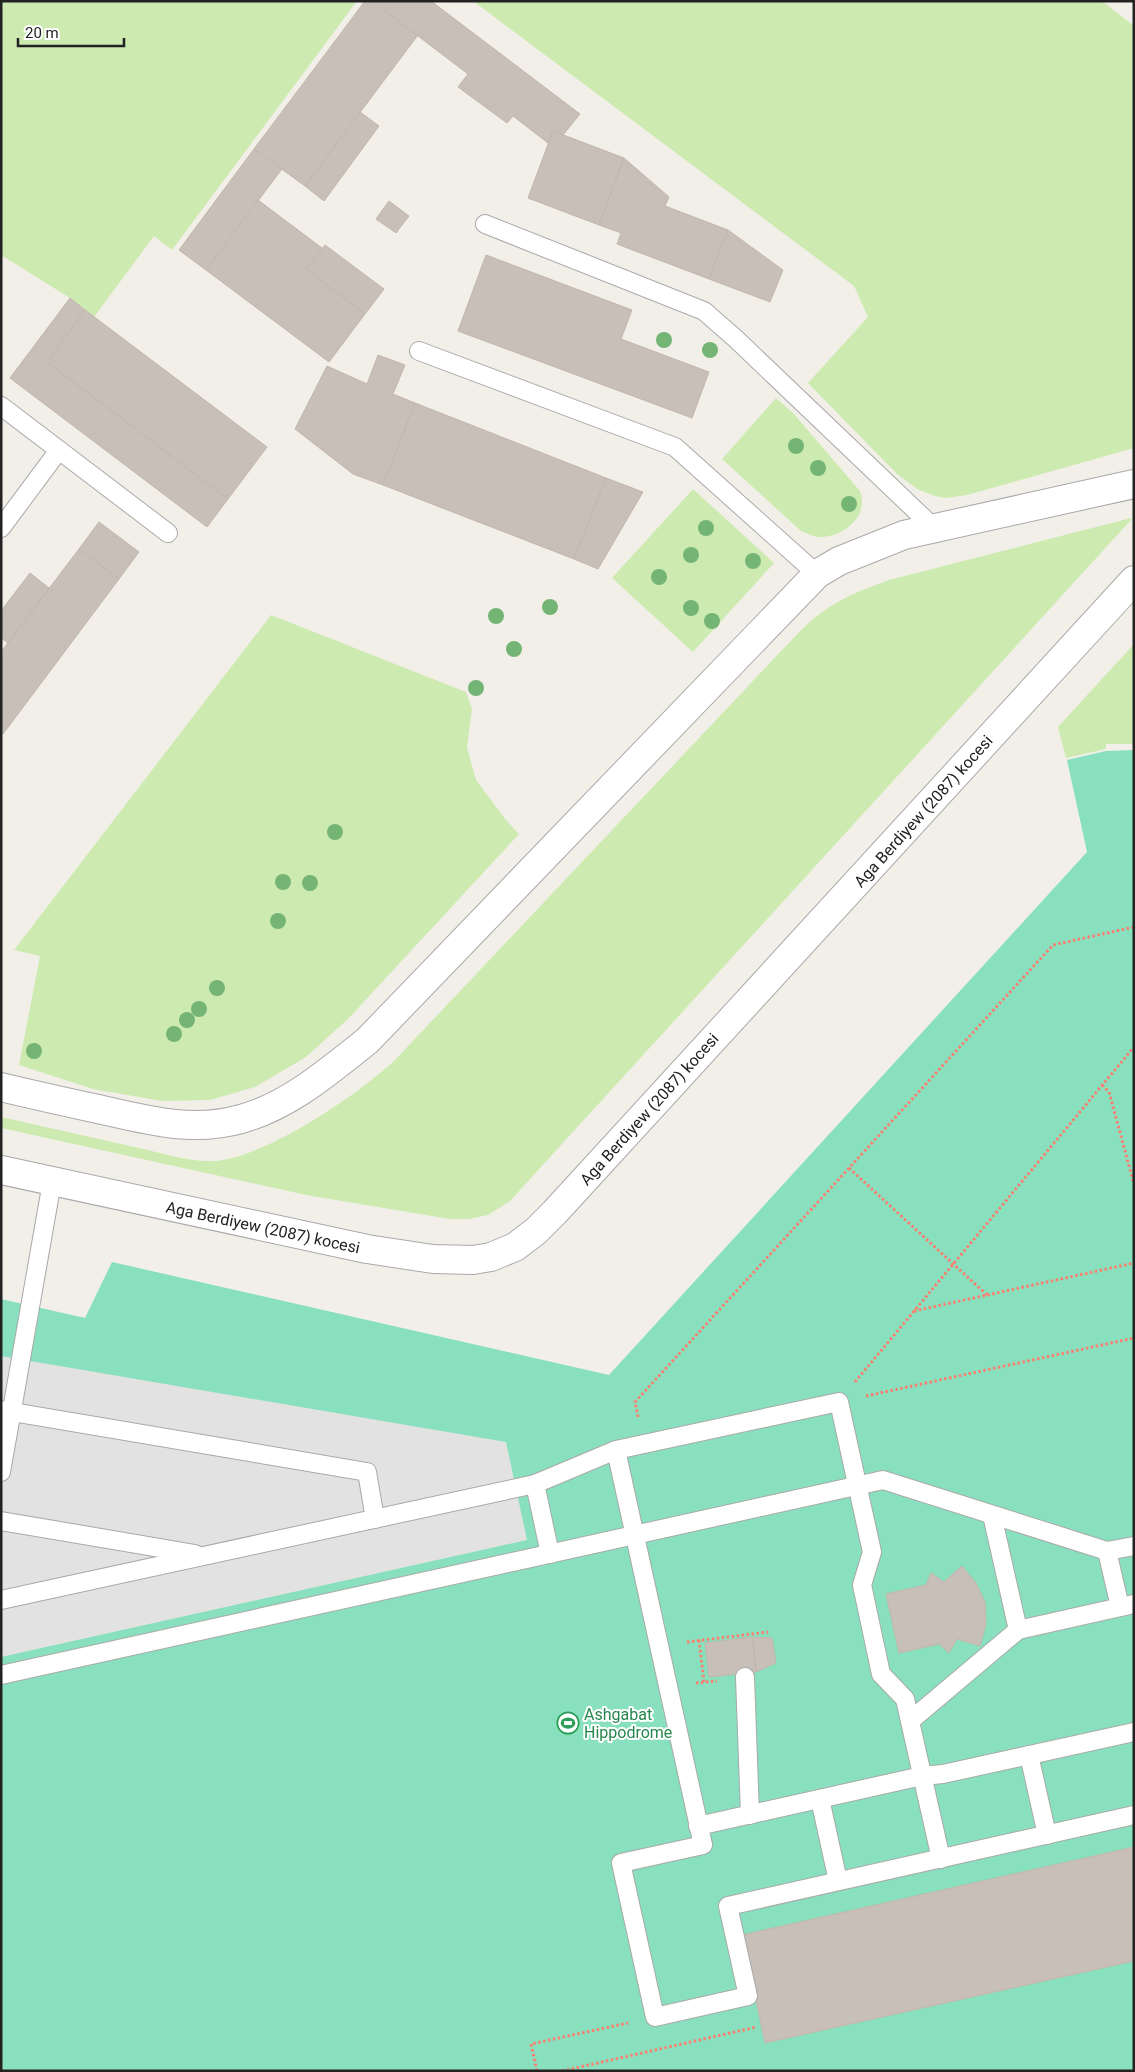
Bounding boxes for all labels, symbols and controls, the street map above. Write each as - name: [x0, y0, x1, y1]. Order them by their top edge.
- scale bar: [18, 15, 124, 47]
- text: 20 m: [25, 24, 59, 42]
- street label: Aga Berdiyew (2087) kocesi: [850, 731, 997, 891]
- street label: Aga Berdiyew (2087) kocesi: [576, 1029, 723, 1189]
- street label: Aga Berdiyew (2087) kocesi: [164, 1198, 362, 1257]
- place label: Ashgabat Hippodrome: [584, 1705, 672, 1742]
- sports icon: Ashgabat Hippodrome: [556, 1711, 580, 1735]

